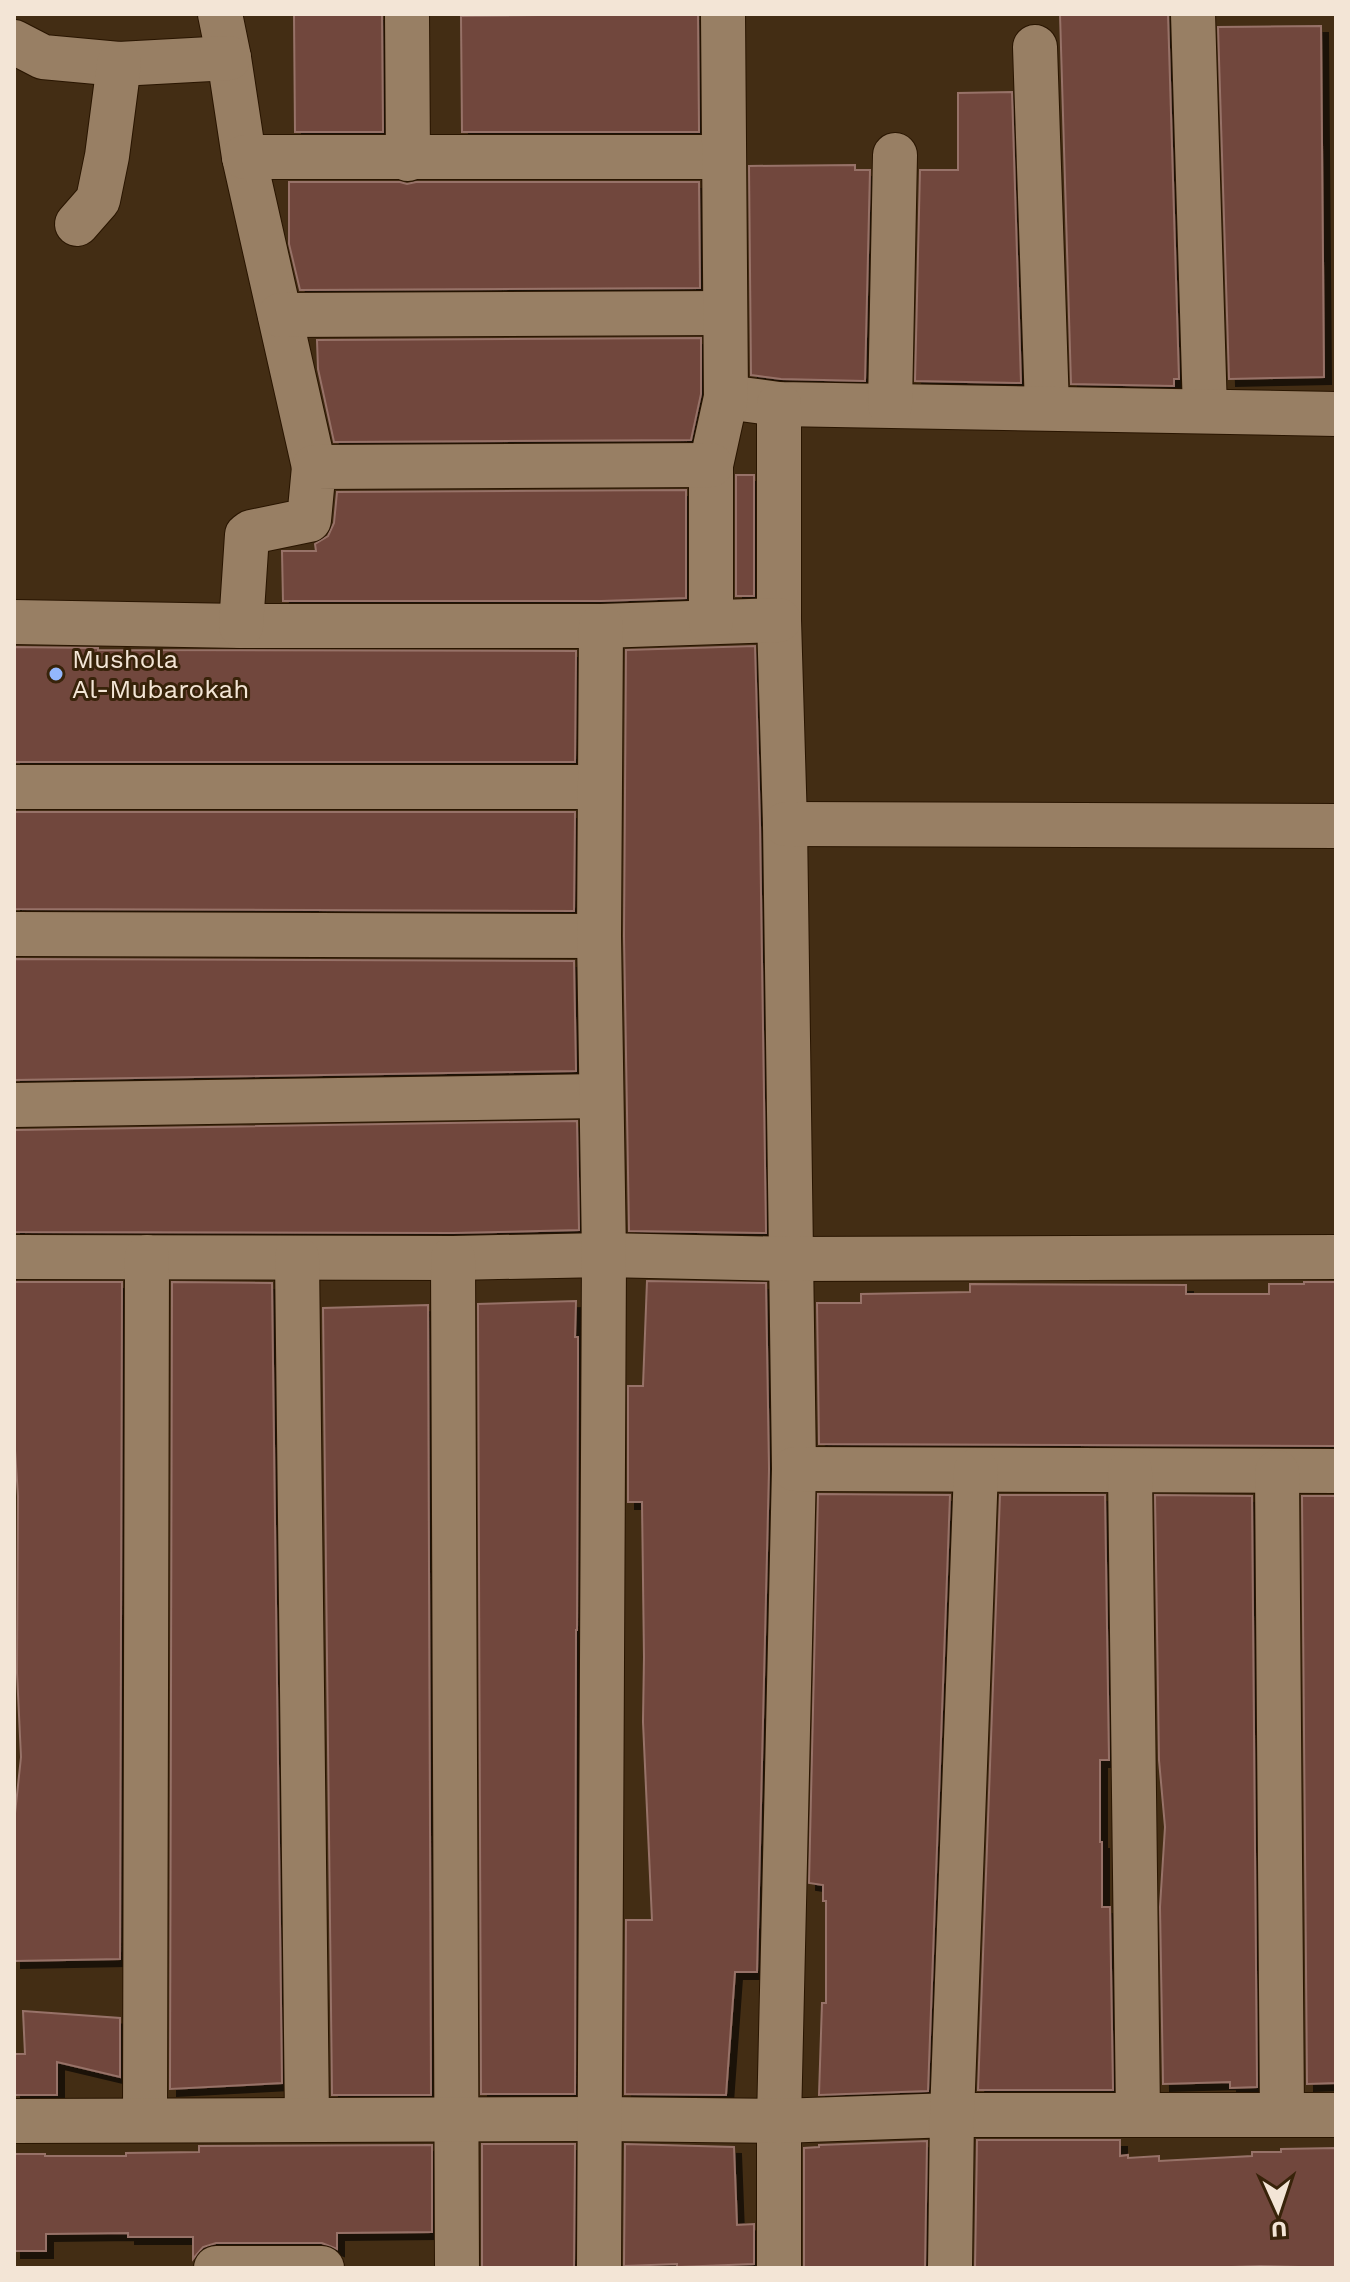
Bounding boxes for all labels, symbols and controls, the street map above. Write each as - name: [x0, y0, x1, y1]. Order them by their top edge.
- place label: Mushola Al-Mubarokah: [72, 644, 249, 704]
- marker: Mushola Al-Mubarokah: [47, 665, 65, 683]
- north arrow: [1238, 2170, 1318, 2250]
- text: U: [1271, 2217, 1287, 2242]

